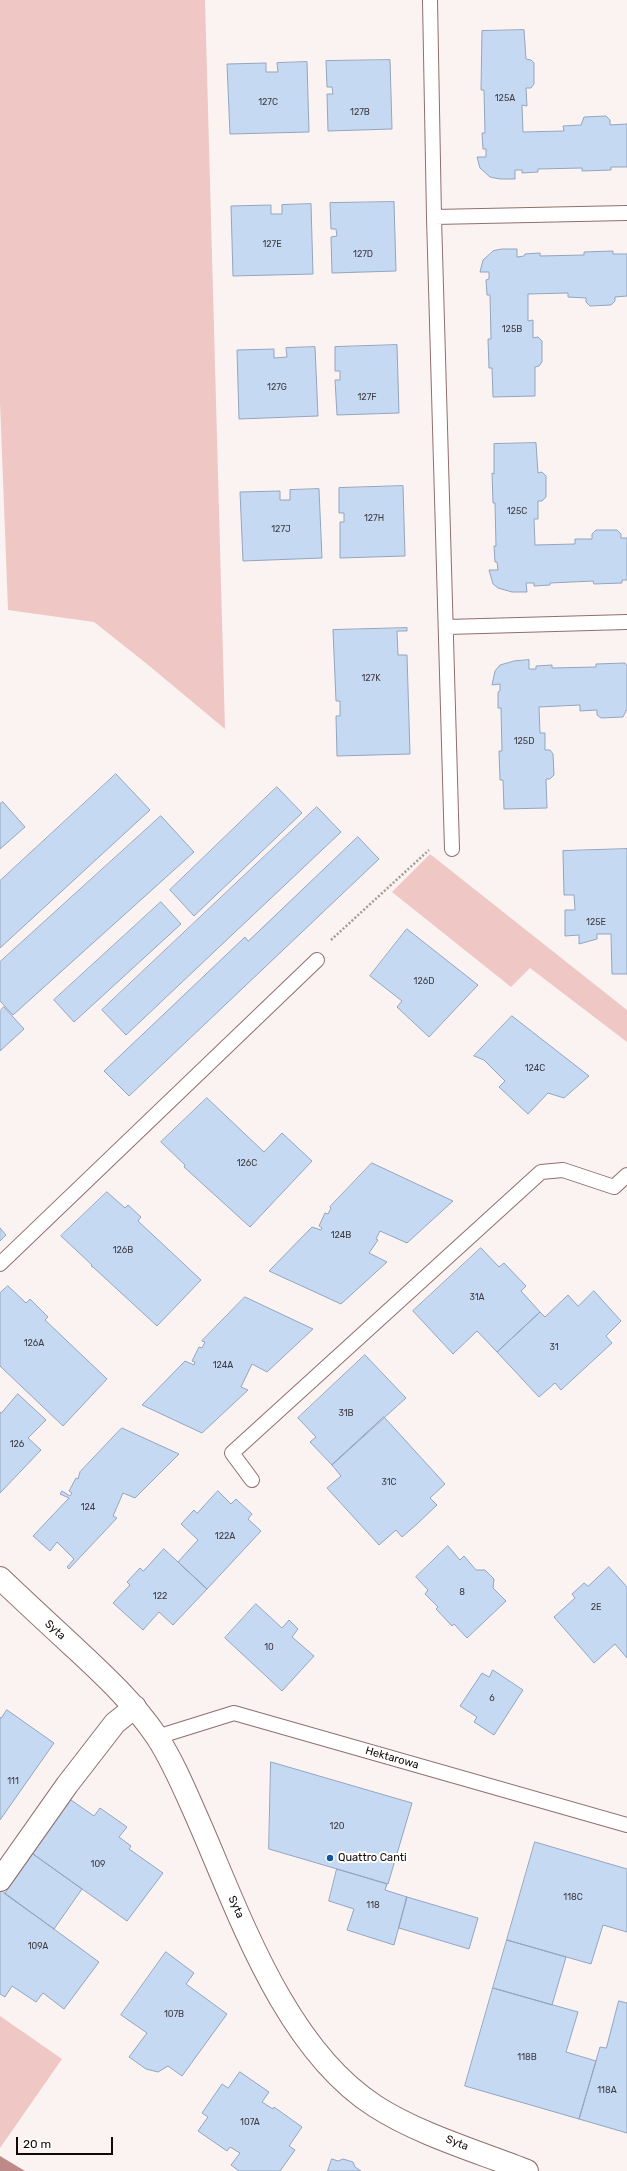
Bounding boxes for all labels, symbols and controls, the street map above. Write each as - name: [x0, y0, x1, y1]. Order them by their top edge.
- house number: 125A: [495, 93, 515, 103]
- house number: 127C: [258, 97, 278, 107]
- house number: 127B: [350, 107, 370, 117]
- house number: 127E: [262, 239, 282, 249]
- house number: 127D: [353, 249, 373, 259]
- house number: 125B: [502, 324, 522, 334]
- house number: 127G: [267, 382, 287, 392]
- house number: 127F: [357, 392, 377, 402]
- house number: 125C: [507, 506, 527, 516]
- house number: 127H: [364, 513, 384, 523]
- house number: 127J: [271, 524, 291, 534]
- house number: 127K: [361, 673, 381, 683]
- house number: 125D: [514, 736, 534, 746]
- house number: 125E: [586, 917, 606, 927]
- house number: 126D: [414, 976, 434, 986]
- house number: 124C: [525, 1063, 545, 1073]
- house number: 126C: [237, 1158, 257, 1168]
- house number: 124B: [331, 1230, 351, 1240]
- house number: 126B: [113, 1245, 133, 1255]
- house number: 31A: [469, 1292, 485, 1302]
- house number: 126A: [24, 1338, 44, 1348]
- house number: 31: [549, 1342, 559, 1352]
- house number: 124A: [213, 1360, 233, 1370]
- house number: 31B: [338, 1408, 354, 1418]
- house number: 126: [10, 1439, 24, 1449]
- house number: 31C: [381, 1477, 397, 1487]
- house number: 124: [81, 1502, 95, 1512]
- house number: 122A: [215, 1531, 235, 1541]
- house number: 8: [459, 1587, 465, 1597]
- house number: 122: [153, 1591, 167, 1601]
- house number: 2E: [591, 1602, 601, 1612]
- street label: Syta: [42, 1617, 68, 1643]
- house number: 10: [264, 1642, 274, 1652]
- house number: 6: [489, 1693, 495, 1703]
- street label: Hektarowa: [364, 1744, 420, 1772]
- house number: 111: [7, 1776, 19, 1786]
- house number: 120: [330, 1821, 344, 1831]
- place label: Quattro Canti: [338, 1851, 407, 1865]
- marker: Quattro Canti: [325, 1853, 335, 1863]
- house number: 109: [91, 1859, 105, 1869]
- house number: 118C: [563, 1892, 583, 1902]
- street label: Syta: [225, 1894, 247, 1920]
- house number: 118: [366, 1900, 380, 1910]
- house number: 109A: [28, 1941, 48, 1951]
- house number: 107B: [164, 2009, 184, 2019]
- house number: 118B: [517, 2052, 537, 2062]
- house number: 118A: [597, 2085, 617, 2095]
- house number: 107A: [240, 2117, 260, 2127]
- scale bar: [18, 2129, 115, 2155]
- street label: Syta: [444, 2133, 470, 2153]
- text: 20 m: [23, 2137, 51, 2151]

